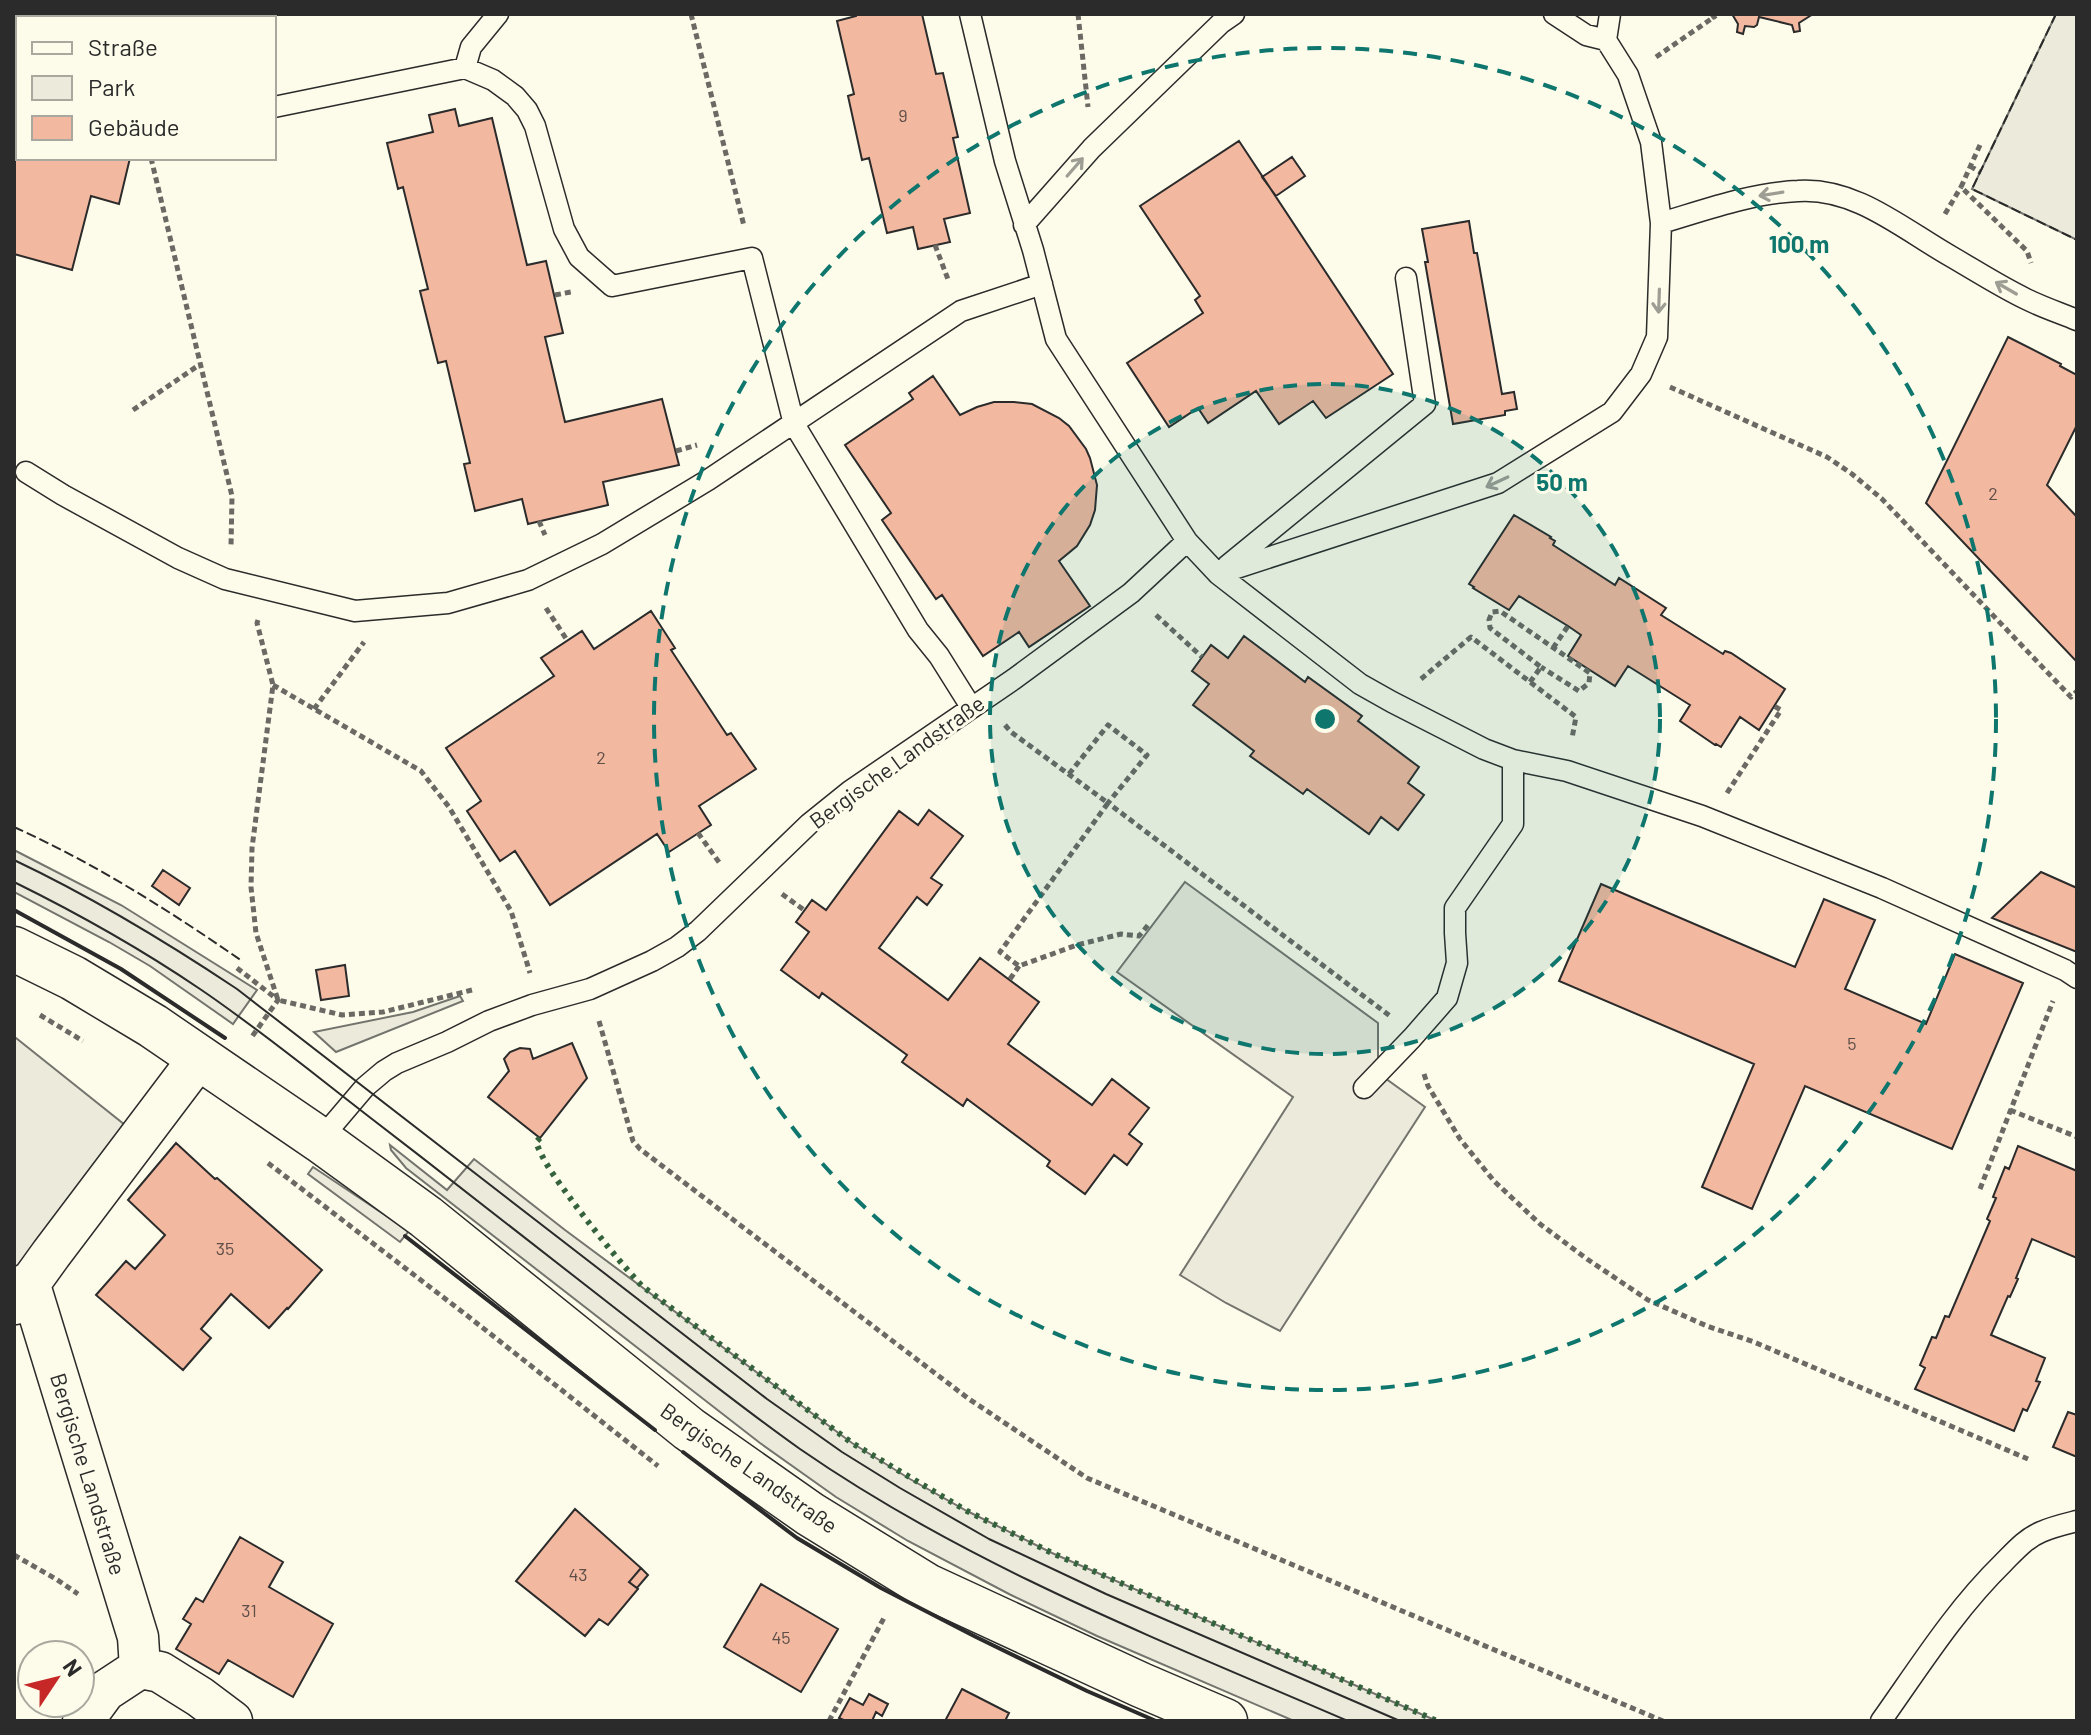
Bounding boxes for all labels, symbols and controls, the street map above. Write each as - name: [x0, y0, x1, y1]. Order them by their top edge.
- legend: [16, 16, 276, 160]
- text: Straße: [88, 32, 158, 61]
- text: Park: [88, 72, 135, 101]
- house number: 9: [898, 104, 908, 126]
- text: Gebäude: [88, 112, 180, 141]
- one-way arrow: [1066, 157, 1084, 177]
- one-way arrow: [1759, 188, 1784, 203]
- text: 100 m: [1769, 229, 1829, 258]
- one-way arrow: [1995, 280, 2018, 296]
- one-way arrow: [1651, 287, 1666, 314]
- text: 50 m: [1536, 467, 1588, 496]
- one-way arrow: [1485, 475, 1509, 490]
- house number: 2: [1988, 482, 1998, 504]
- street label: Bergische Landstraße: [804, 689, 989, 833]
- centre of rings: [1311, 705, 1339, 733]
- house number: 2: [596, 746, 606, 768]
- house number: 5: [1847, 1032, 1857, 1054]
- house number: 35: [216, 1237, 234, 1259]
- street label: Bergische Landstraße: [46, 1370, 132, 1578]
- street label: Bergische Landstraße: [656, 1396, 843, 1538]
- house number: 43: [568, 1563, 588, 1585]
- house number: 31: [241, 1599, 257, 1621]
- house number: 45: [771, 1626, 791, 1648]
- north arrow: [16, 1639, 96, 1719]
- text: N: [58, 1654, 88, 1680]

